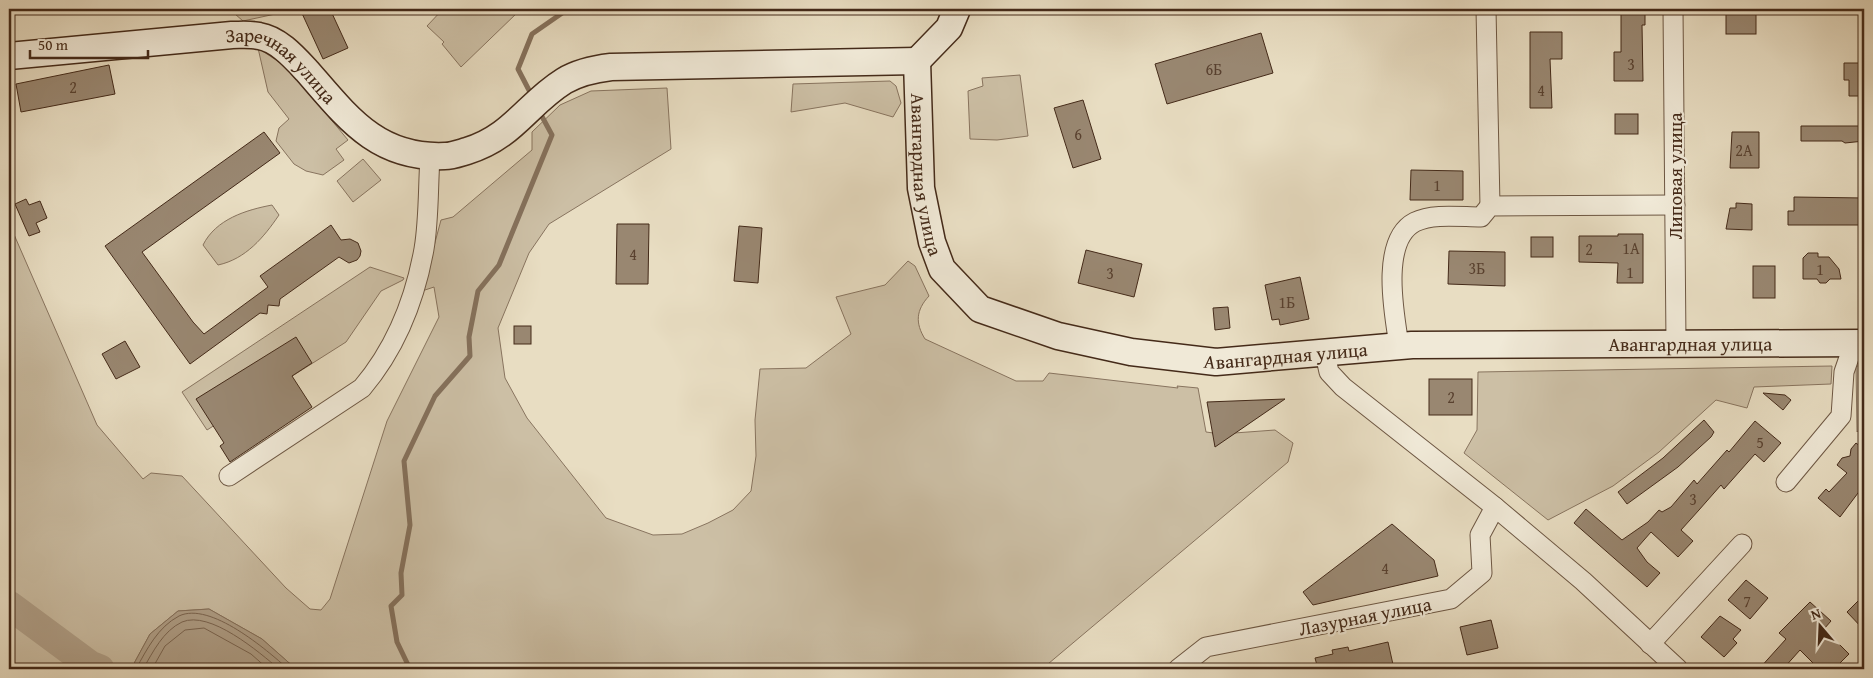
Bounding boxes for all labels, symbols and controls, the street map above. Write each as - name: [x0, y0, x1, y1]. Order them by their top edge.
- street label: Заречная улица: [224, 21, 343, 110]
- scale bar: [30, 28, 148, 60]
- text: 50 m: [38, 34, 69, 55]
- house number: 3: [1627, 52, 1635, 76]
- house number: 6Б: [1206, 57, 1222, 81]
- house number: 2: [69, 75, 77, 99]
- house number: 4: [1537, 78, 1545, 102]
- street label: Авангардная улица: [904, 93, 950, 260]
- street label: Липовая улица: [1661, 112, 1689, 240]
- house number: 6: [1074, 122, 1082, 146]
- house number: 2А: [1735, 138, 1753, 162]
- house number: 1: [1433, 173, 1441, 197]
- house number: 1А: [1622, 236, 1640, 260]
- house number: 2: [1585, 237, 1593, 261]
- house number: 4: [629, 242, 637, 266]
- house number: 3Б: [1469, 256, 1485, 280]
- house number: 1: [1816, 257, 1824, 281]
- house number: 1: [1626, 260, 1634, 284]
- house number: 3: [1106, 261, 1114, 285]
- house number: 1Б: [1279, 290, 1295, 314]
- street label: Авангардная улица: [1608, 329, 1772, 358]
- street label: Авангардная улица: [1203, 335, 1369, 376]
- house number: 2: [1447, 385, 1455, 409]
- house number: 5: [1756, 430, 1764, 454]
- house number: 3: [1689, 487, 1697, 511]
- house number: 4: [1381, 556, 1389, 580]
- street label: Лазурная улица: [1296, 589, 1434, 643]
- house number: 7: [1743, 589, 1751, 613]
- north arrow: [1796, 600, 1846, 650]
- text: N: [1808, 603, 1824, 625]

